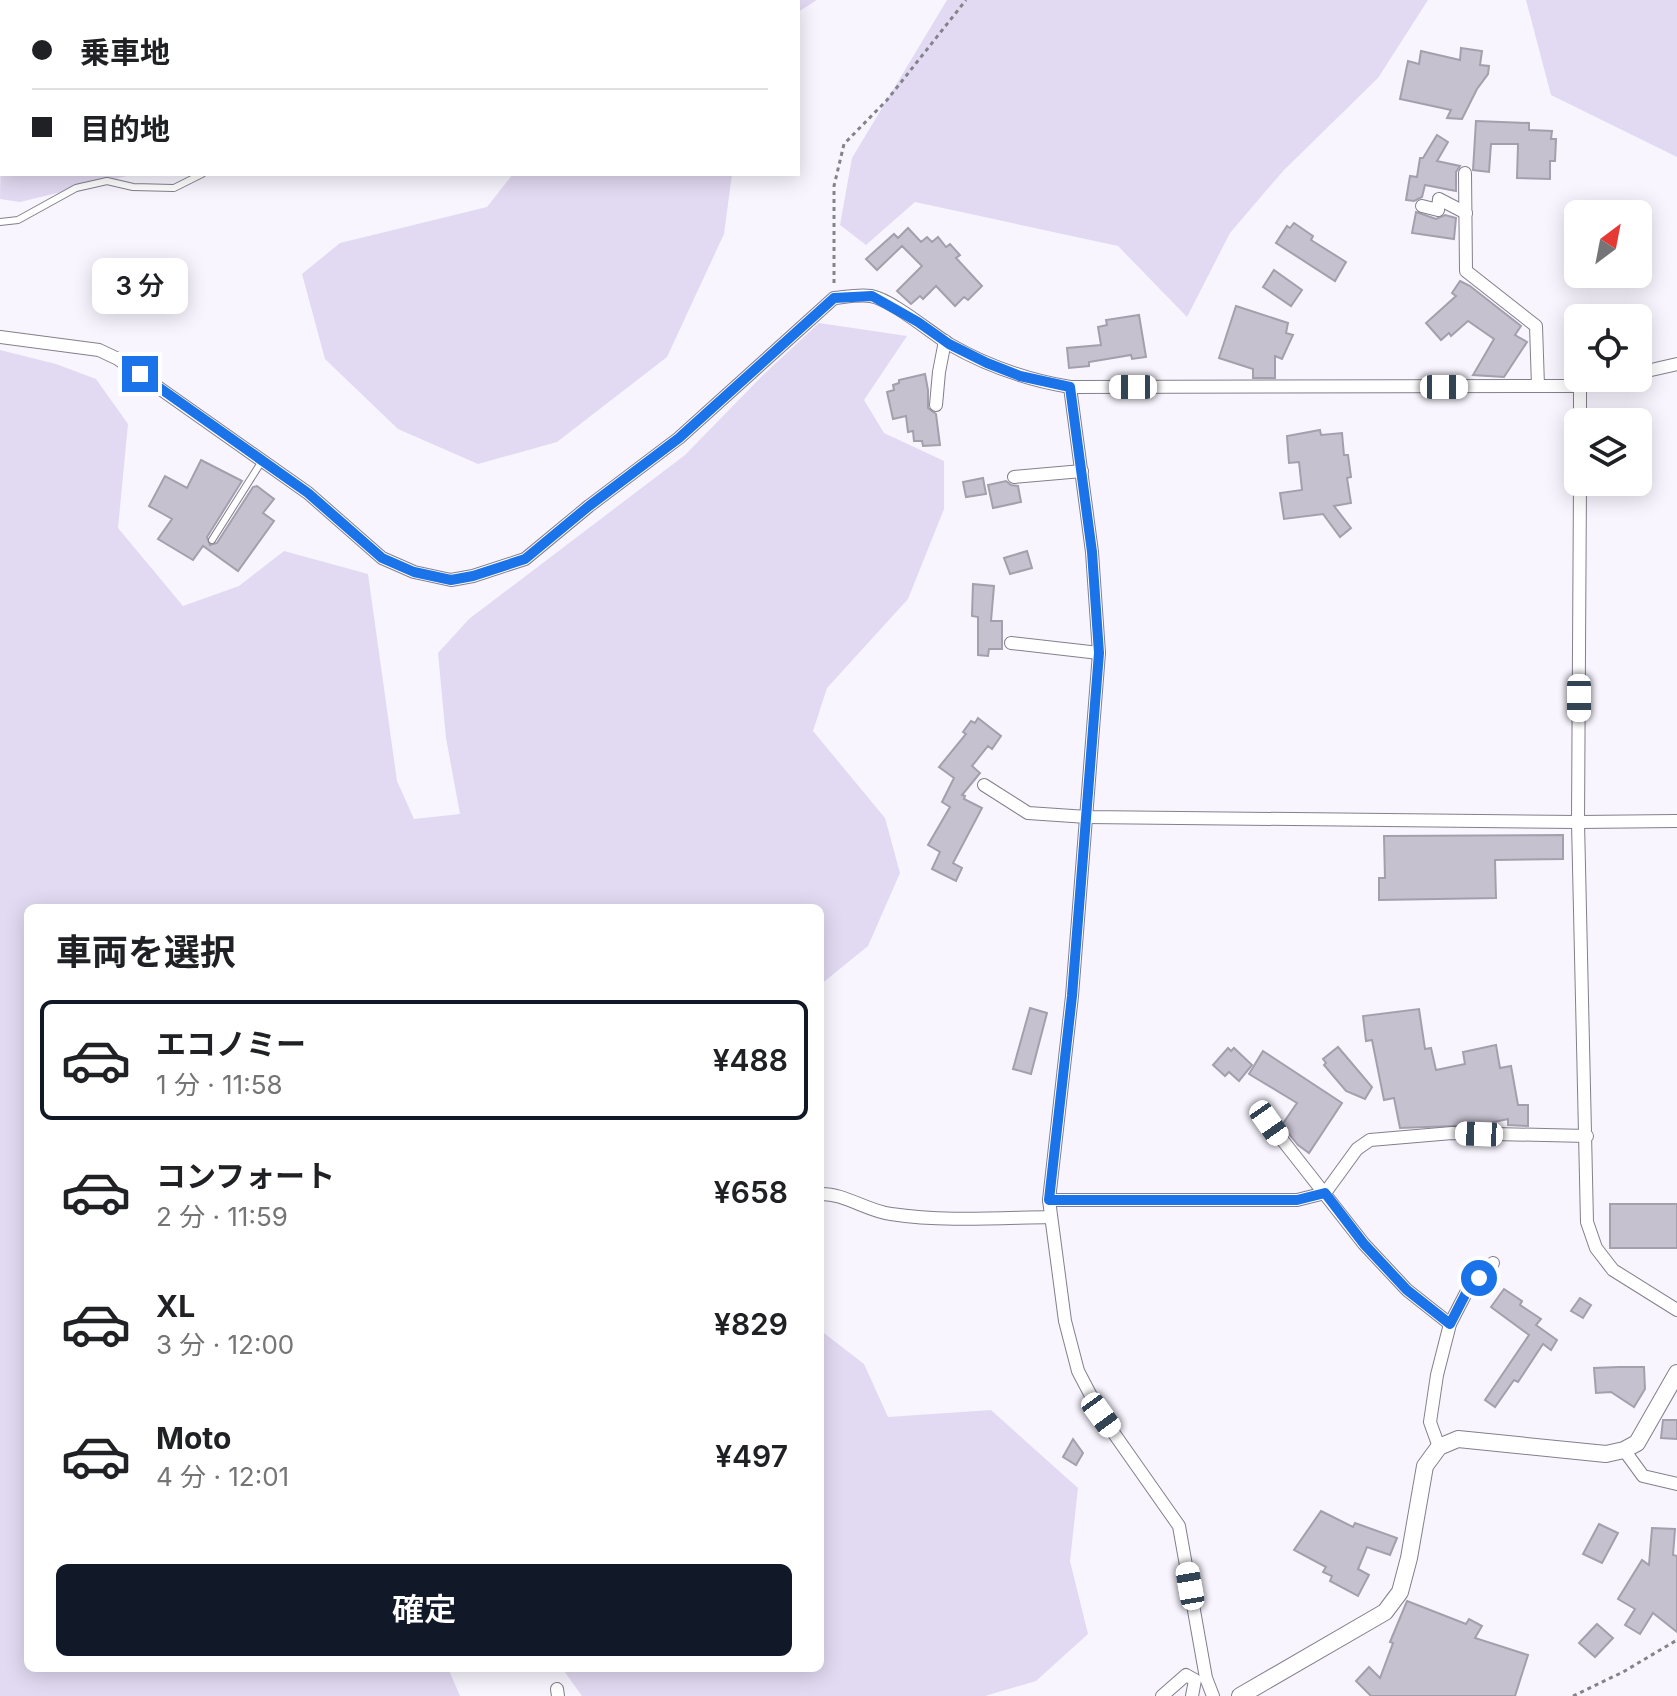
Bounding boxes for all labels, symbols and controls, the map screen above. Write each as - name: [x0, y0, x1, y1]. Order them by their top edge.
- text: 乗車地: [80, 34, 170, 70]
- text: 目的地: [80, 111, 170, 147]
- north arrow: [1564, 200, 1652, 288]
- map controls: [1564, 200, 1652, 496]
- callout: 3 分: [92, 258, 188, 314]
- text: 3 分: [115, 270, 165, 301]
- button: locate: [1564, 304, 1652, 392]
- route end: [122, 356, 158, 392]
- car: [1109, 375, 1157, 399]
- car: [1420, 375, 1468, 399]
- button: layers: [1564, 408, 1652, 496]
- car: [1567, 674, 1591, 722]
- text: 車両を選択: [56, 930, 236, 974]
- icon: car: [60, 1024, 132, 1096]
- text: エコノミー: [156, 1026, 306, 1062]
- text: ¥488: [713, 1042, 788, 1078]
- text: 1 分 · 11:58: [156, 1069, 283, 1100]
- car: [1245, 1096, 1293, 1150]
- car: [1455, 1121, 1503, 1147]
- icon: car: [60, 1156, 132, 1228]
- text: コンフォート: [156, 1158, 335, 1194]
- text: ¥658: [714, 1174, 788, 1210]
- text: 2 分 · 11:59: [156, 1201, 288, 1232]
- route start: [1461, 1260, 1497, 1296]
- icon: car: [60, 1288, 132, 1360]
- text: XL: [156, 1288, 195, 1324]
- text: ¥829: [714, 1306, 788, 1342]
- text: 3 分 · 12:00: [156, 1329, 294, 1360]
- car: [1077, 1389, 1125, 1441]
- icon: car: [60, 1420, 132, 1492]
- text: Moto: [156, 1420, 231, 1456]
- text: ¥497: [715, 1438, 788, 1474]
- text: 4 分 · 12:01: [156, 1461, 289, 1492]
- car: [1174, 1560, 1206, 1612]
- button: 確定: [56, 1564, 792, 1656]

